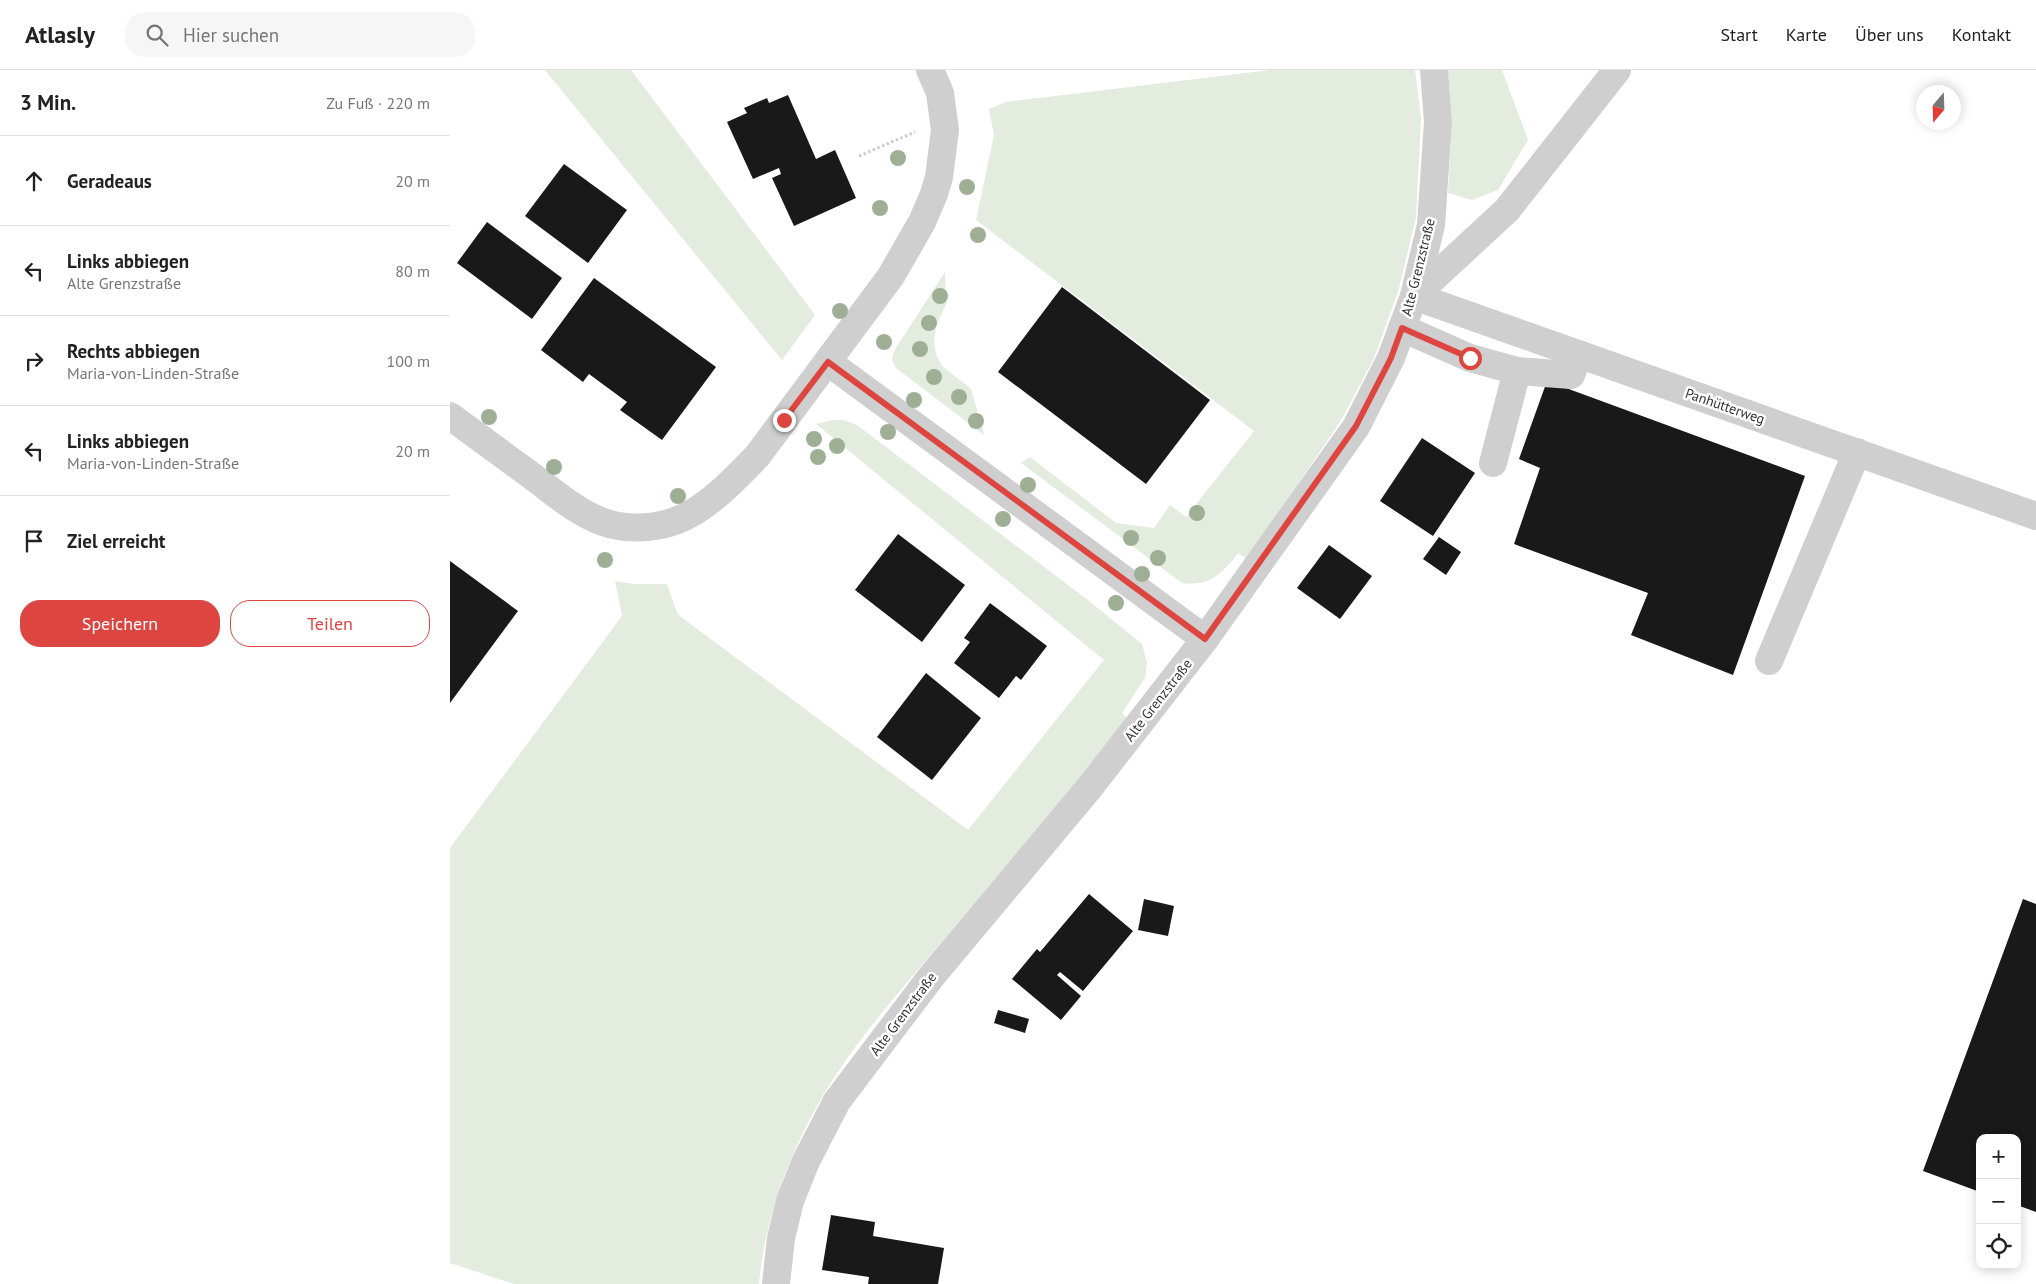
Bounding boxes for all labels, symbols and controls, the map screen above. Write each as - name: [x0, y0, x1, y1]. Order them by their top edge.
- search box: [125, 12, 475, 57]
- text: Atlasly: [25, 19, 95, 50]
- icon: search: [143, 21, 171, 49]
- text: Hier suchen: [183, 23, 279, 47]
- text: Start: [1720, 23, 1758, 46]
- text: Karte: [1786, 23, 1827, 46]
- text: Über uns: [1855, 23, 1924, 46]
- text: Kontakt: [1952, 23, 2011, 46]
- north arrow: [1916, 85, 1961, 130]
- text: 3 Min.: [20, 89, 76, 116]
- text: Zu Fuß · 220 m: [326, 93, 430, 113]
- icon: ahead: [20, 167, 48, 195]
- text: Geradeaus: [67, 169, 152, 193]
- text: 20 m: [395, 171, 430, 191]
- street label: Alte Grenzstraße: [1397, 216, 1439, 318]
- text: Links abbiegen: [67, 249, 189, 273]
- icon: left: [20, 257, 48, 285]
- text: 80 m: [395, 261, 430, 281]
- text: Alte Grenzstraße: [67, 273, 181, 293]
- text: Rechts abbiegen: [67, 339, 200, 363]
- icon: right: [20, 347, 48, 375]
- route start: [1459, 347, 1482, 370]
- text: 100 m: [387, 351, 430, 371]
- text: Maria-von-Linden-Straße: [67, 363, 239, 383]
- street label: Panhütterweg: [1683, 384, 1767, 428]
- route end: [773, 409, 796, 432]
- text: Links abbiegen: [67, 429, 189, 453]
- icon: left: [20, 437, 48, 465]
- text: 20 m: [395, 441, 430, 461]
- text: Maria-von-Linden-Straße: [67, 453, 239, 473]
- icon: arrive: [20, 527, 48, 555]
- text: Ziel erreicht: [67, 529, 165, 553]
- button: Speichern: [20, 600, 220, 647]
- button: Teilen: [230, 600, 430, 647]
- street label: Alte Grenzstraße: [1120, 655, 1196, 745]
- street label: Alte Grenzstraße: [866, 969, 940, 1059]
- map controls: [1976, 1134, 2021, 1269]
- button: +: [1976, 1134, 2021, 1179]
- button: −: [1976, 1179, 2021, 1224]
- button: locate: [1976, 1224, 2021, 1269]

